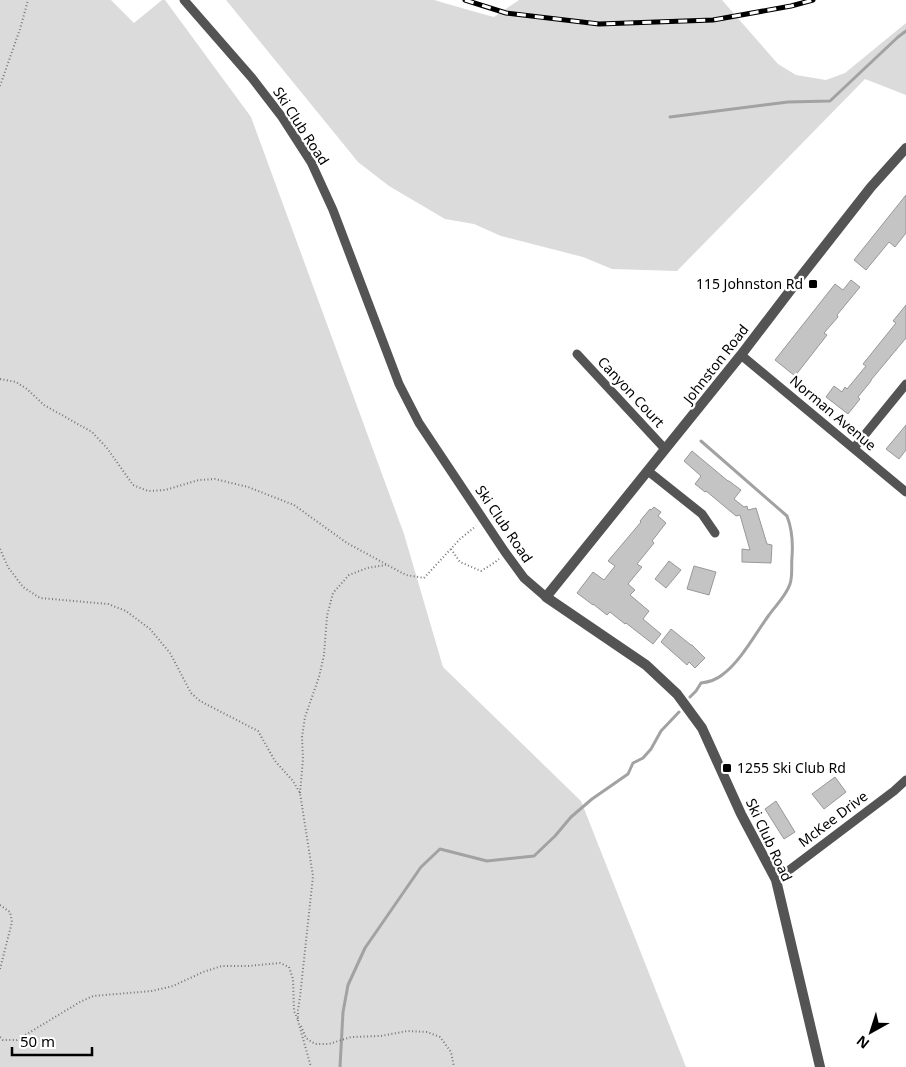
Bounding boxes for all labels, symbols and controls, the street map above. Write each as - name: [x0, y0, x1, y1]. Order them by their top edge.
- street label: Ski Club Road: [269, 83, 334, 168]
- place label: 115 Johnston Rd: [696, 274, 803, 293]
- marker: 115 Johnston Rd: [807, 278, 819, 290]
- street label: Johnston Road: [677, 320, 753, 409]
- street label: Canyon Court: [594, 352, 669, 431]
- street label: Norman Avenue: [786, 371, 881, 454]
- street label: Ski Club Road: [472, 481, 537, 566]
- place label: 1255 Ski Club Rd: [737, 758, 846, 777]
- marker: 1255 Ski Club Rd: [721, 762, 733, 774]
- street label: McKee Drive: [794, 786, 871, 851]
- street label: Ski Club Road: [742, 795, 797, 884]
- north arrow: [846, 1007, 896, 1057]
- scale bar: [12, 1024, 92, 1056]
- text: 50 m: [20, 1031, 55, 1051]
- text: N: [852, 1032, 873, 1053]

